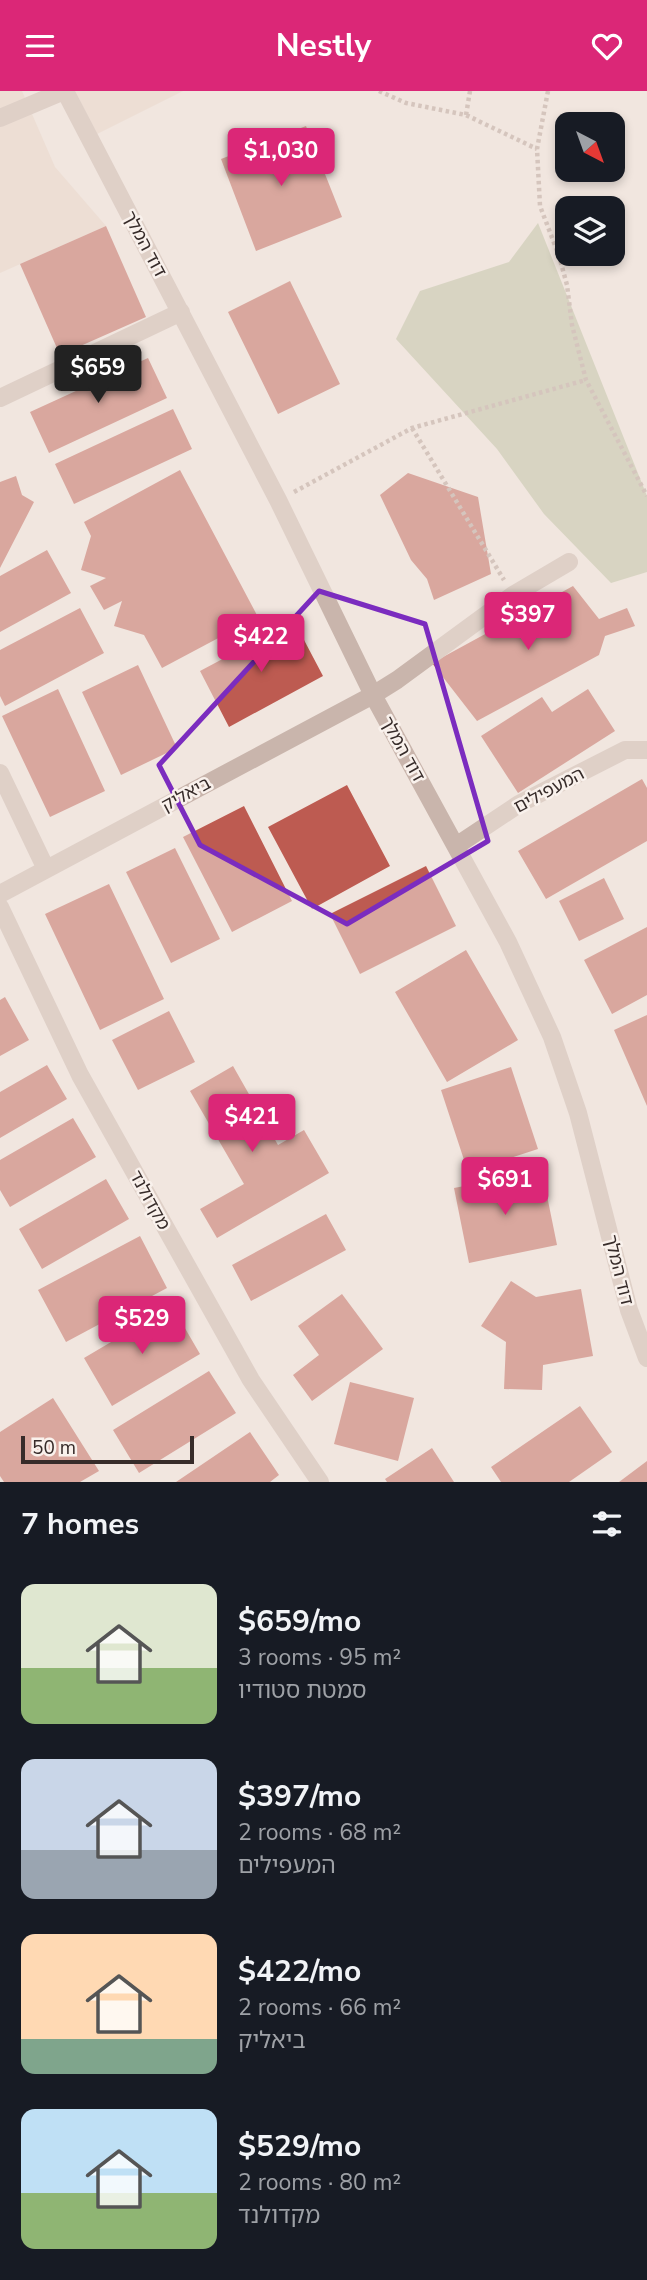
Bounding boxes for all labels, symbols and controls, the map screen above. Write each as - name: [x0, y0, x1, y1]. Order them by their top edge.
- text: Nestly: [276, 24, 371, 67]
- icon: menu: [21, 27, 59, 65]
- icon: heart: [588, 27, 626, 65]
- north arrow: [555, 112, 625, 182]
- map controls: [555, 112, 625, 266]
- pin: $1,030: [224, 129, 338, 188]
- text: $1,030: [244, 135, 318, 166]
- button: layers: [555, 196, 625, 266]
- street label: דוד המלך: [118, 207, 172, 281]
- pin: $659: [57, 345, 139, 405]
- text: $659: [70, 352, 126, 383]
- pin: $397: [487, 593, 569, 652]
- text: $397: [500, 599, 556, 630]
- pin: $422: [220, 615, 302, 674]
- text: $422: [233, 621, 289, 652]
- street label: דוד המלך: [375, 712, 431, 786]
- street label: המעפילים: [510, 761, 588, 819]
- street label: ביאליק: [157, 771, 215, 817]
- pin: $421: [211, 1095, 293, 1154]
- text: $421: [224, 1101, 280, 1132]
- pin: $691: [464, 1157, 546, 1217]
- text: $691: [477, 1164, 533, 1195]
- street label: מקדולנד: [124, 1166, 176, 1234]
- street label: דוד המלך: [599, 1232, 639, 1308]
- pin: $529: [101, 1297, 183, 1356]
- text: $529: [114, 1303, 170, 1334]
- scale bar: [21, 1433, 194, 1465]
- text: 50 m: [32, 1435, 76, 1461]
- text: 7 homes: [21, 1504, 139, 1545]
- icon: filters: [588, 1505, 626, 1543]
- text: $659/mo: [238, 1601, 361, 1642]
- icon: home: [77, 1612, 161, 1696]
- text: 3 rooms · 95 m²: [238, 1642, 401, 1673]
- text: סמטת סטודיו: [238, 1675, 367, 1706]
- text: $397/mo: [238, 1776, 361, 1817]
- icon: home: [77, 1787, 161, 1871]
- text: 2 rooms · 68 m²: [238, 1817, 401, 1848]
- text: המעפילים: [238, 1850, 336, 1881]
- text: $422/mo: [238, 1951, 361, 1992]
- icon: home: [77, 1962, 161, 2046]
- text: 2 rooms · 66 m²: [238, 1992, 401, 2023]
- text: ביאליק: [238, 2025, 306, 2056]
- text: $529/mo: [238, 2126, 361, 2167]
- icon: home: [77, 2137, 161, 2221]
- text: 2 rooms · 80 m²: [238, 2167, 401, 2198]
- text: מקדולנד: [238, 2200, 320, 2231]

